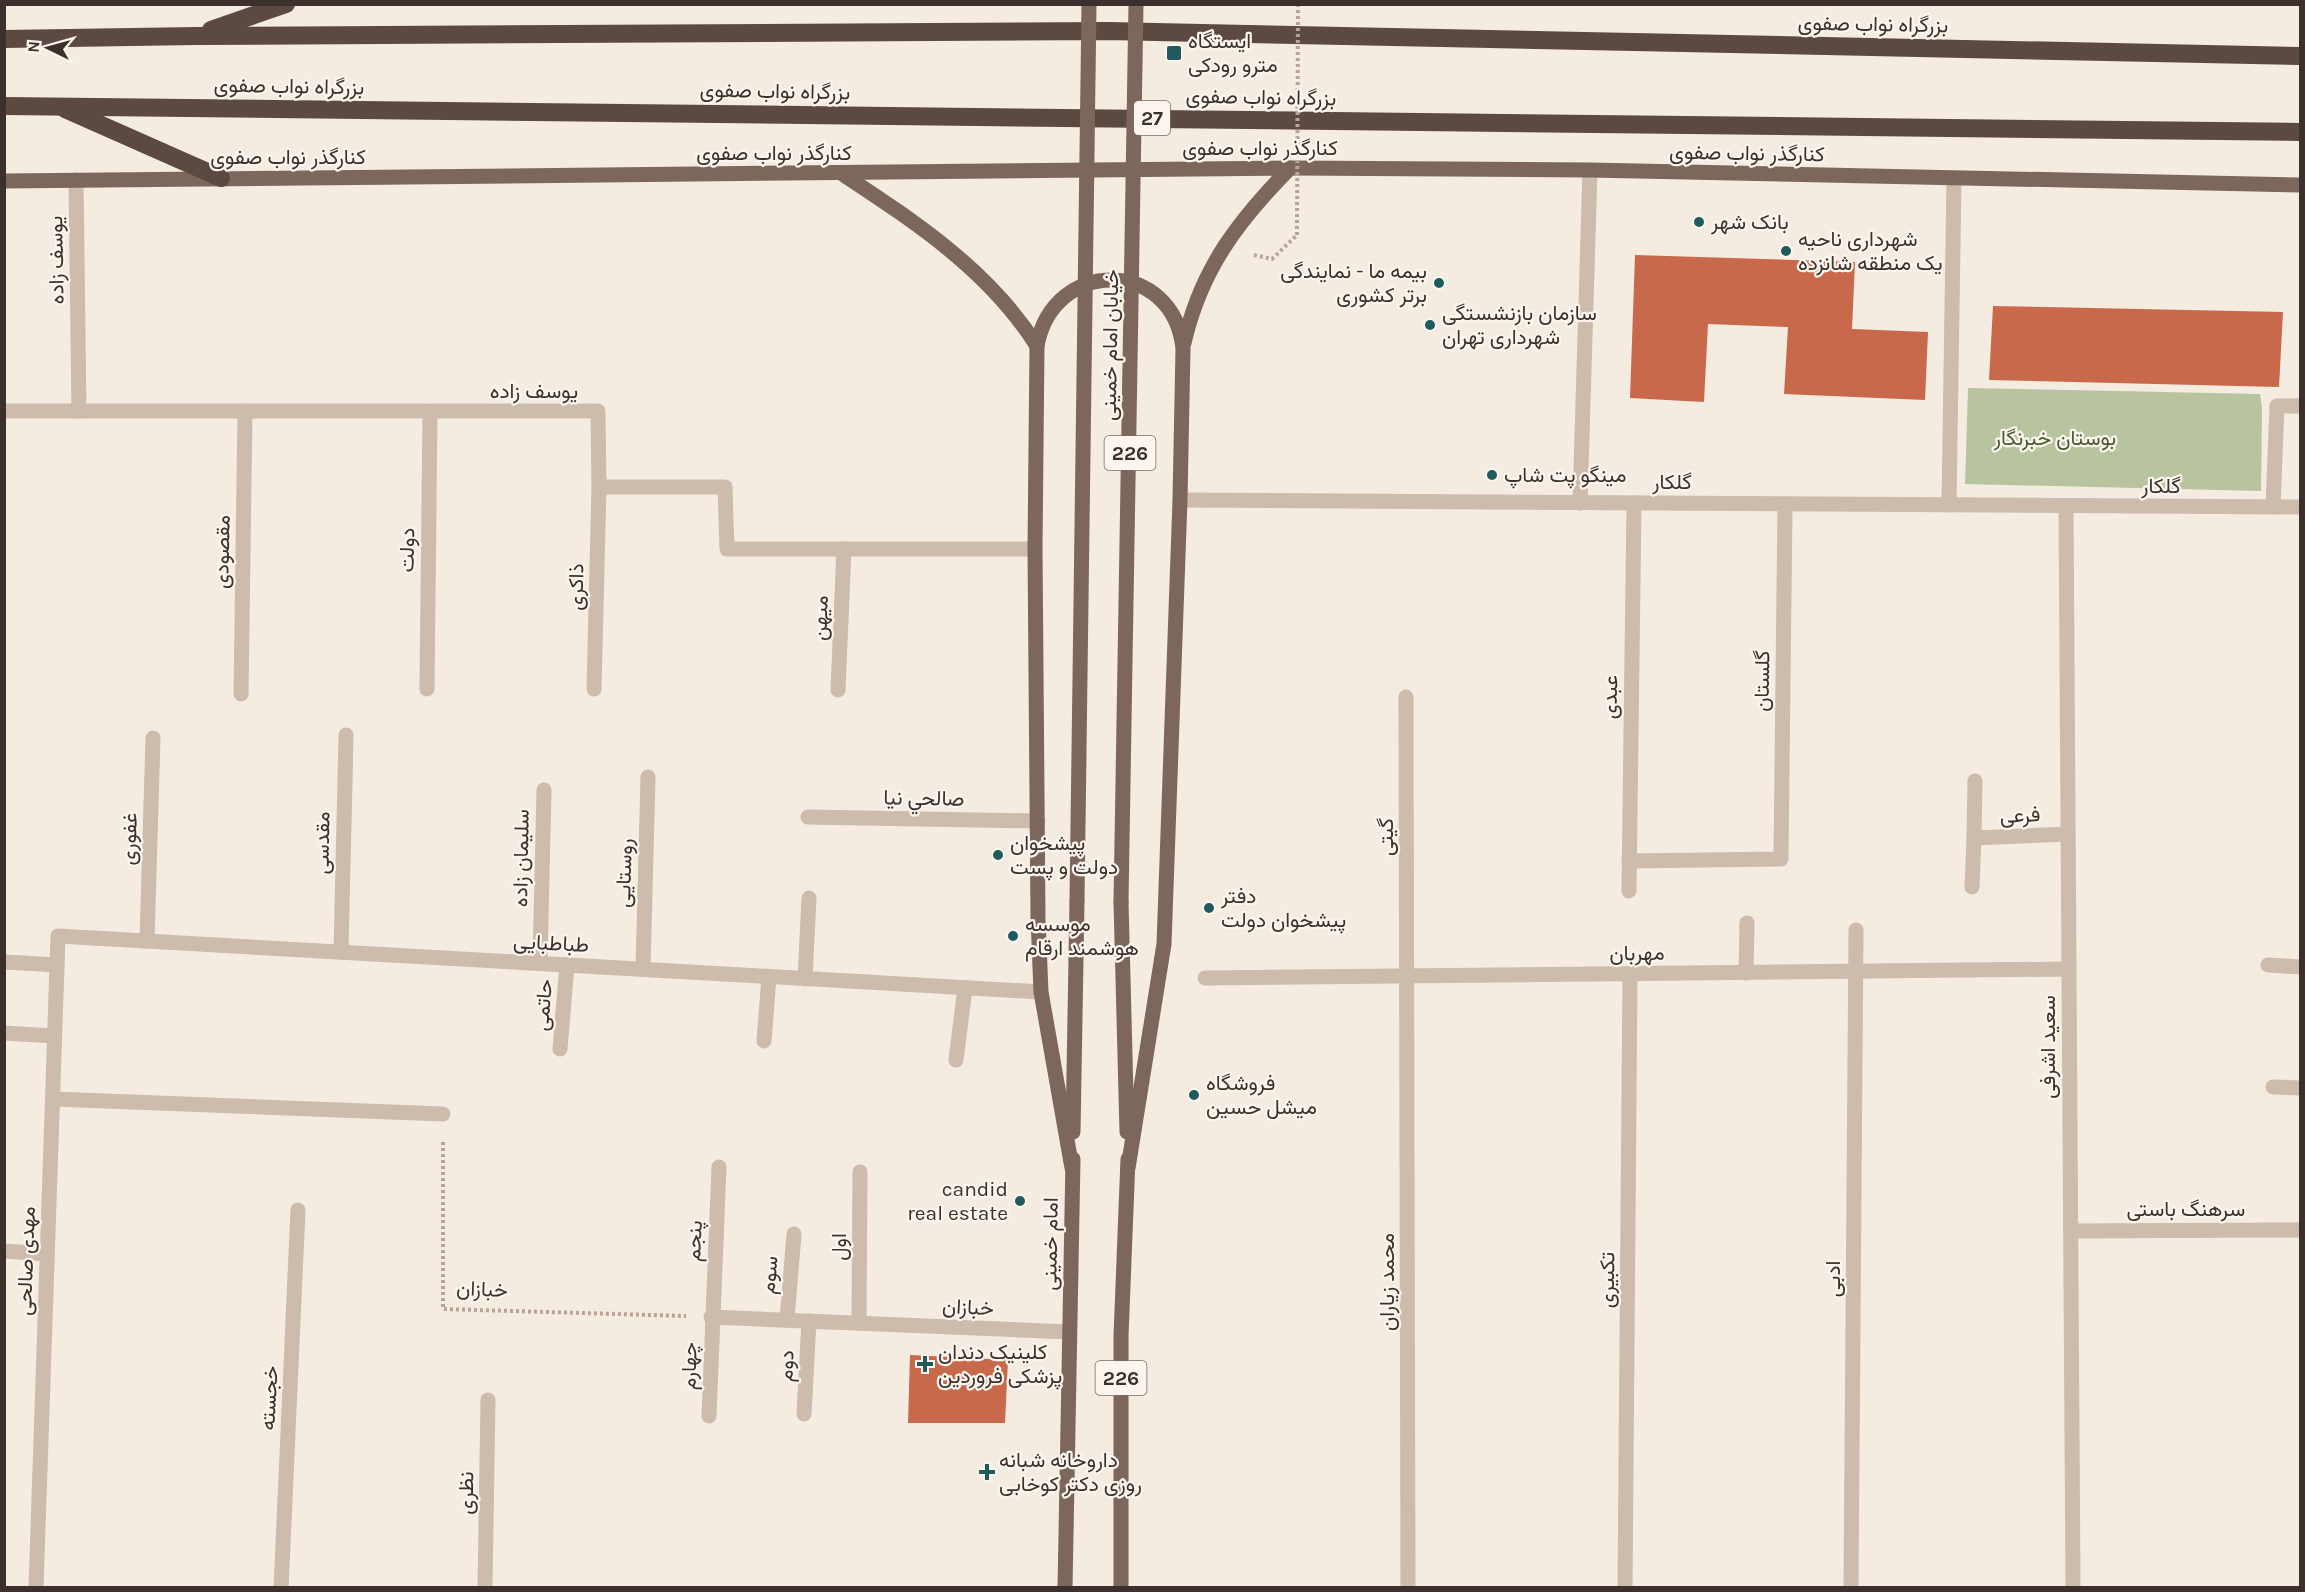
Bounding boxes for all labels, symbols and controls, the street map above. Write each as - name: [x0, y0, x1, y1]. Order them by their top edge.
- street label: بزرگراه نواب صفوی: [1797, 11, 1948, 38]
- north arrow: [18, 18, 78, 78]
- place label: ایستگاه مترو رودکی: [1188, 29, 1278, 78]
- text: N: [24, 40, 44, 53]
- marker: ایستگاه مترو رودکی: [1165, 44, 1183, 62]
- street label: بزرگراه نواب صفوی: [213, 73, 364, 100]
- street label: بزرگراه نواب صفوی: [699, 78, 850, 105]
- street label: بزرگراه نواب صفوی: [1185, 84, 1336, 111]
- road number: 27: [1134, 101, 1170, 135]
- street label: کنارگذر نواب صفوی: [1182, 136, 1338, 161]
- street label: کنارگذر نواب صفوی: [1669, 140, 1825, 167]
- street label: کنارگذر نواب صفوی: [696, 141, 852, 166]
- street label: کنارگذر نواب صفوی: [210, 145, 366, 170]
- place label: بانک شهر: [1710, 210, 1789, 235]
- marker: بانک شهر: [1692, 215, 1706, 229]
- street label: یوسف زاده: [43, 216, 70, 304]
- place label: شهرداری ناحیه یک منطقه شانزده: [1798, 227, 1942, 276]
- marker: شهرداری ناحیه یک منطقه شانزده: [1779, 244, 1793, 258]
- place label: بیمه ما - نمایندگی برتر کشوری: [1280, 259, 1427, 308]
- street label: خیابان امام خمینی: [1097, 269, 1125, 421]
- marker: بیمه ما - نمایندگی برتر کشوری: [1432, 276, 1446, 290]
- place label: سازمان بازنشستگی شهرداری تهران: [1442, 301, 1597, 350]
- marker: سازمان بازنشستگی شهرداری تهران: [1423, 318, 1437, 332]
- street label: یوسف زاده: [490, 379, 578, 404]
- park label: بوستان خبرنگار: [1993, 426, 2116, 451]
- road number: 226: [1104, 436, 1156, 470]
- place label: مینگو پت شاپ: [1504, 463, 1626, 489]
- marker: مینگو پت شاپ: [1485, 468, 1499, 482]
- street label: گلکار: [1651, 470, 1692, 495]
- street label: گلکار: [2140, 474, 2181, 499]
- street label: مقصودی: [209, 515, 236, 589]
- street label: دولت: [395, 527, 420, 573]
- street label: ذاکری: [564, 563, 589, 611]
- street label: میهن: [807, 595, 834, 641]
- street label: گلستان: [1749, 650, 1775, 712]
- street label: عبدی: [1598, 675, 1622, 719]
- street label: صالحي نیا: [883, 785, 965, 816]
- street label: فرعی: [1999, 802, 2041, 829]
- street label: سلیمان زاده: [508, 809, 535, 907]
- street label: مقدسی: [309, 811, 335, 875]
- street label: غفوری: [116, 812, 143, 866]
- street label: گیتی: [1374, 818, 1398, 856]
- place label: پیشخوان دولت و پست: [1010, 831, 1118, 881]
- street label: روستایی: [611, 838, 638, 908]
- marker: پیشخوان دولت و پست: [991, 848, 1005, 862]
- place label: دفتر پیشخوان دولت: [1220, 884, 1346, 934]
- marker: دفتر پیشخوان دولت: [1202, 901, 1216, 915]
- place label: موسسه هوشمند ارقام: [1025, 912, 1139, 962]
- street label: طباطبایی: [512, 929, 590, 957]
- marker: موسسه هوشمند ارقام: [1006, 929, 1020, 943]
- street label: مهربان: [1609, 941, 1665, 966]
- street label: حاتمی: [529, 978, 557, 1032]
- street label: سعید اشرفی: [2036, 995, 2061, 1099]
- place label: فروشگاه میشل حسین: [1206, 1071, 1317, 1119]
- marker: فروشگاه میشل حسین: [1187, 1088, 1201, 1102]
- place label: candid real estate: [907, 1177, 1008, 1225]
- marker: candid real estate: [1013, 1194, 1027, 1208]
- street label: امام خمینی: [1037, 1197, 1065, 1291]
- street label: سرهنگ باستی: [2127, 1197, 2245, 1222]
- street label: مهدی صالحی: [12, 1206, 41, 1316]
- street label: پنجم: [681, 1220, 709, 1262]
- street label: اول: [827, 1233, 852, 1261]
- street label: محمد زیاران: [1375, 1233, 1400, 1331]
- street label: تکبیری: [1595, 1252, 1620, 1308]
- street label: سوم: [755, 1255, 785, 1295]
- street label: ادبی: [1821, 1261, 1845, 1297]
- street label: خبازان: [456, 1276, 508, 1303]
- street label: خبازان: [942, 1294, 994, 1321]
- place label: کلینیک دندان پزشکی فروردین: [938, 1340, 1062, 1390]
- street label: چهارم: [677, 1342, 703, 1390]
- street label: دوم: [773, 1349, 801, 1383]
- marker: کلینیک دندان پزشکی فروردین: [916, 1355, 934, 1373]
- road number: 226: [1096, 1361, 1146, 1395]
- street label: خجسته: [255, 1365, 283, 1431]
- place label: داروخانه شبانه روزی دکتر کوخابی: [999, 1448, 1142, 1497]
- marker: داروخانه شبانه روزی دکتر کوخابی: [980, 1465, 994, 1479]
- street label: نظری: [454, 1471, 479, 1515]

